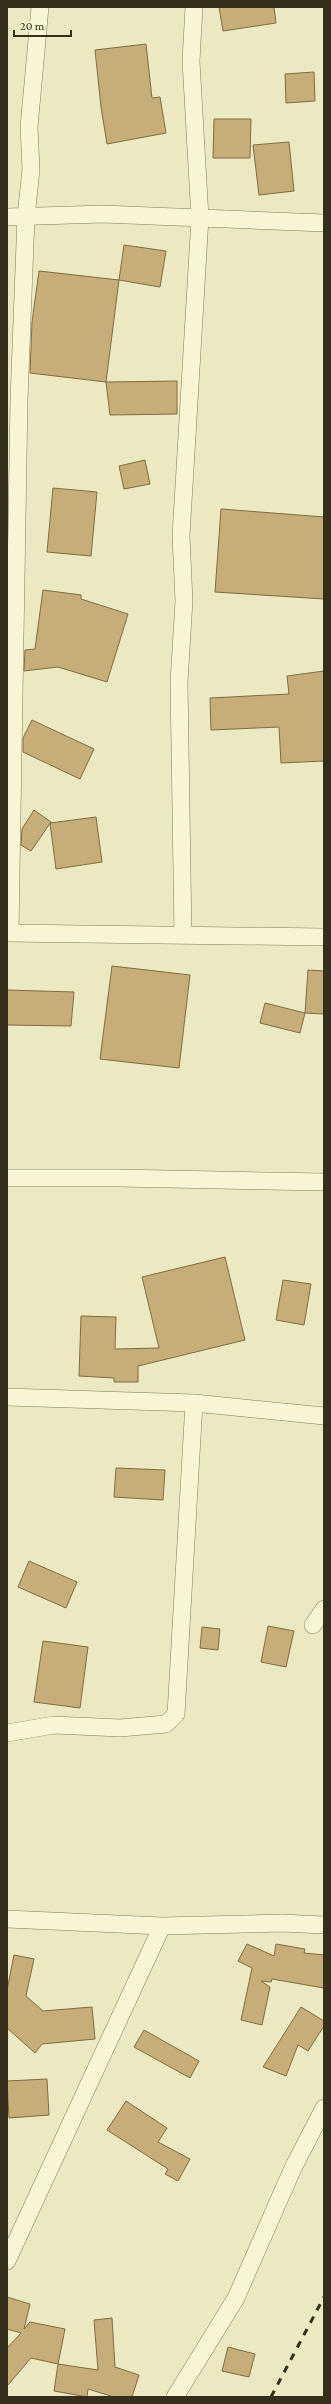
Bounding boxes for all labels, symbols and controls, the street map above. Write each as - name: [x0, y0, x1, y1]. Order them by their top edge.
- scale bar: [14, 12, 71, 38]
- text: 20 m: [20, 19, 45, 33]

